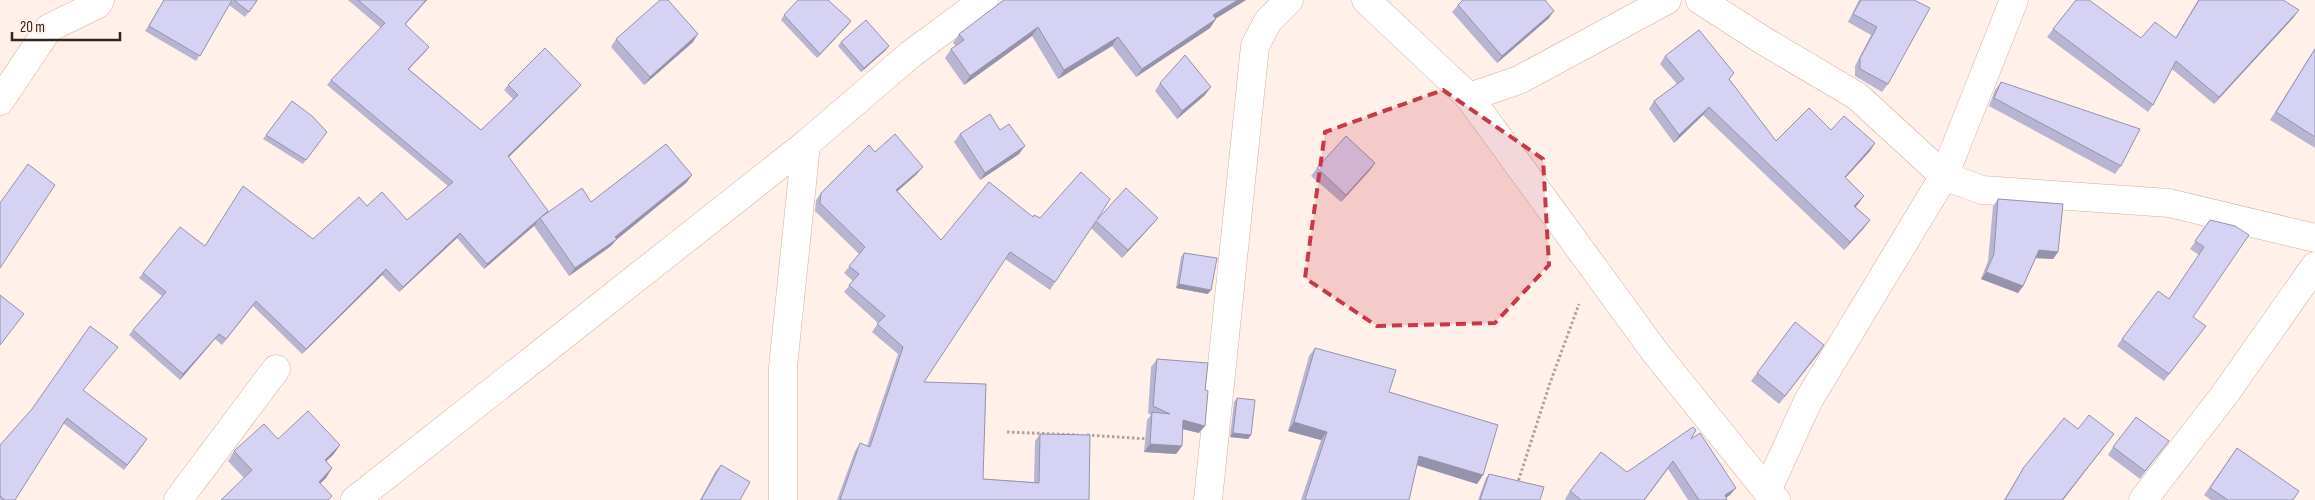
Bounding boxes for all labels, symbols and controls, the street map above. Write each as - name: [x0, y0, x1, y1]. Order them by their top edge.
- scale bar: [12, 10, 120, 42]
- text: 20 m: [20, 18, 45, 37]

